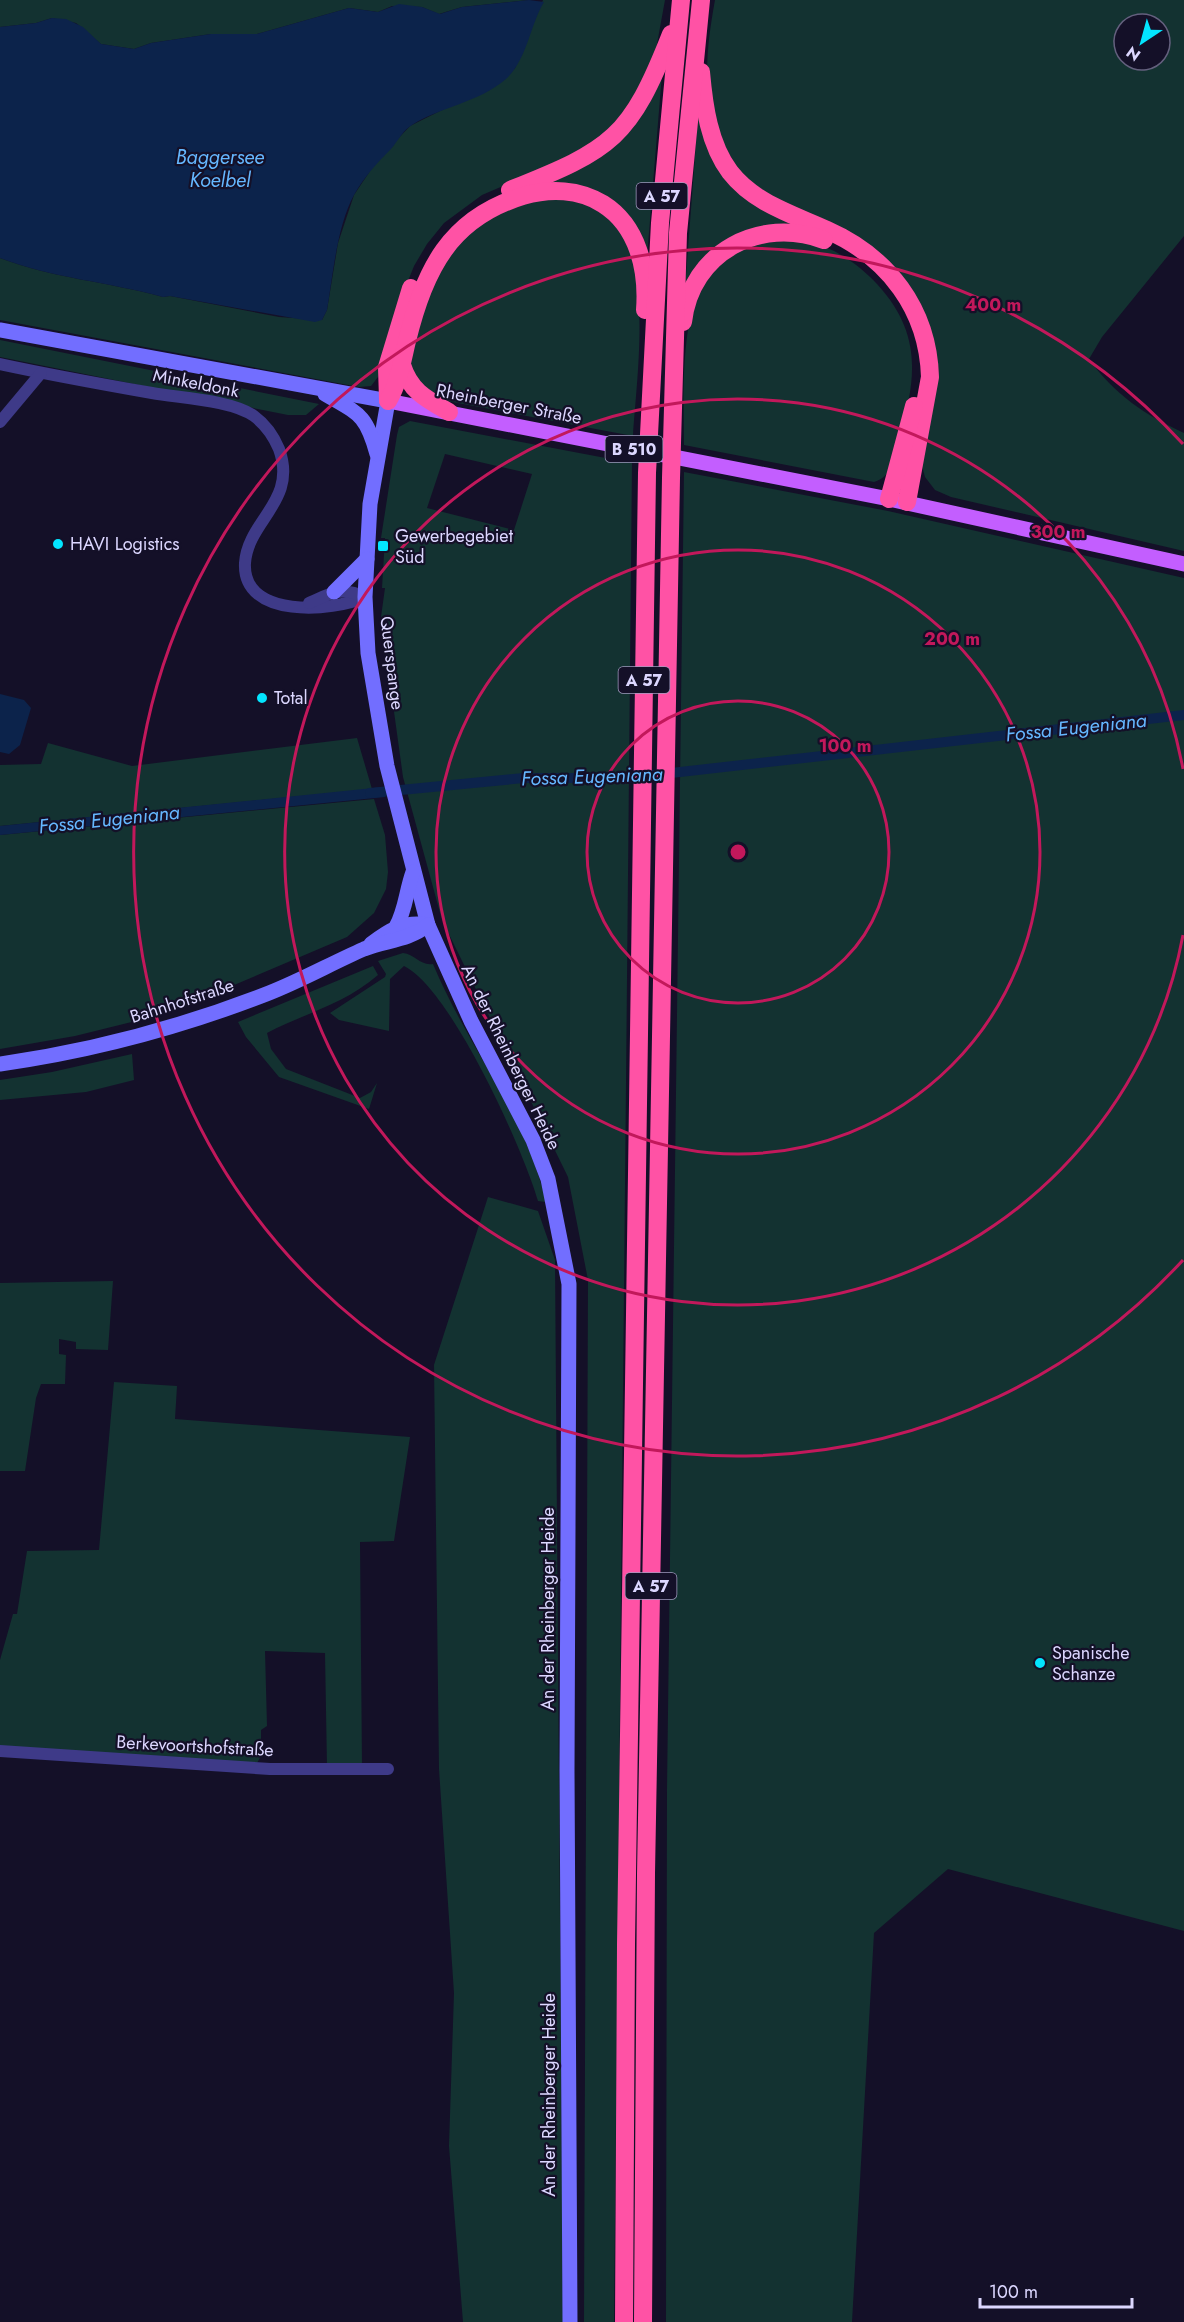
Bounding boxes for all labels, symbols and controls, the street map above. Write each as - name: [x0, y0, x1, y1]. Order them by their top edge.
- north arrow: [1112, 12, 1172, 72]
- text: N: [1122, 41, 1145, 67]
- water label: Baggersee Koelbel: [176, 143, 264, 195]
- road number: A 57: [636, 183, 688, 209]
- text: 400 m: [965, 292, 1021, 318]
- street label: Minkeldonk: [151, 362, 241, 404]
- street label: Rheinberger Straße: [434, 377, 584, 431]
- road number: B 510: [606, 436, 662, 462]
- text: 300 m: [1030, 519, 1086, 545]
- place label: Gewerbegebiet Süd: [395, 523, 514, 570]
- place label: HAVI Logistics: [70, 531, 180, 557]
- marker: HAVI Logistics: [51, 537, 65, 551]
- marker: Gewerbegebiet Süd: [376, 539, 390, 553]
- street label: Querspange: [373, 615, 411, 711]
- text: 200 m: [924, 626, 980, 652]
- road number: A 57: [618, 667, 670, 693]
- place label: Total: [274, 685, 308, 711]
- marker: Total: [255, 691, 269, 705]
- water label: Fossa Eugeniana: [1004, 706, 1148, 749]
- text: 100 m: [818, 733, 872, 759]
- water label: Fossa Eugeniana: [521, 760, 663, 793]
- water label: Fossa Eugeniana: [37, 798, 181, 841]
- centre of rings: [728, 842, 748, 862]
- street label: An der Rheinberger Heide: [455, 960, 567, 1154]
- street label: Bahnhofstraße: [127, 972, 237, 1030]
- street label: An der Rheinberger Heide: [535, 1507, 561, 1711]
- road number: A 57: [626, 1573, 676, 1599]
- place label: Spanische Schanze: [1052, 1640, 1130, 1687]
- marker: Spanische Schanze: [1033, 1656, 1047, 1670]
- street label: Berkevoortshofstraße: [116, 1729, 274, 1763]
- street label: An der Rheinberger Heide: [536, 1993, 562, 2197]
- scale bar: [980, 2271, 1132, 2309]
- text: 100 m: [989, 2279, 1038, 2305]

